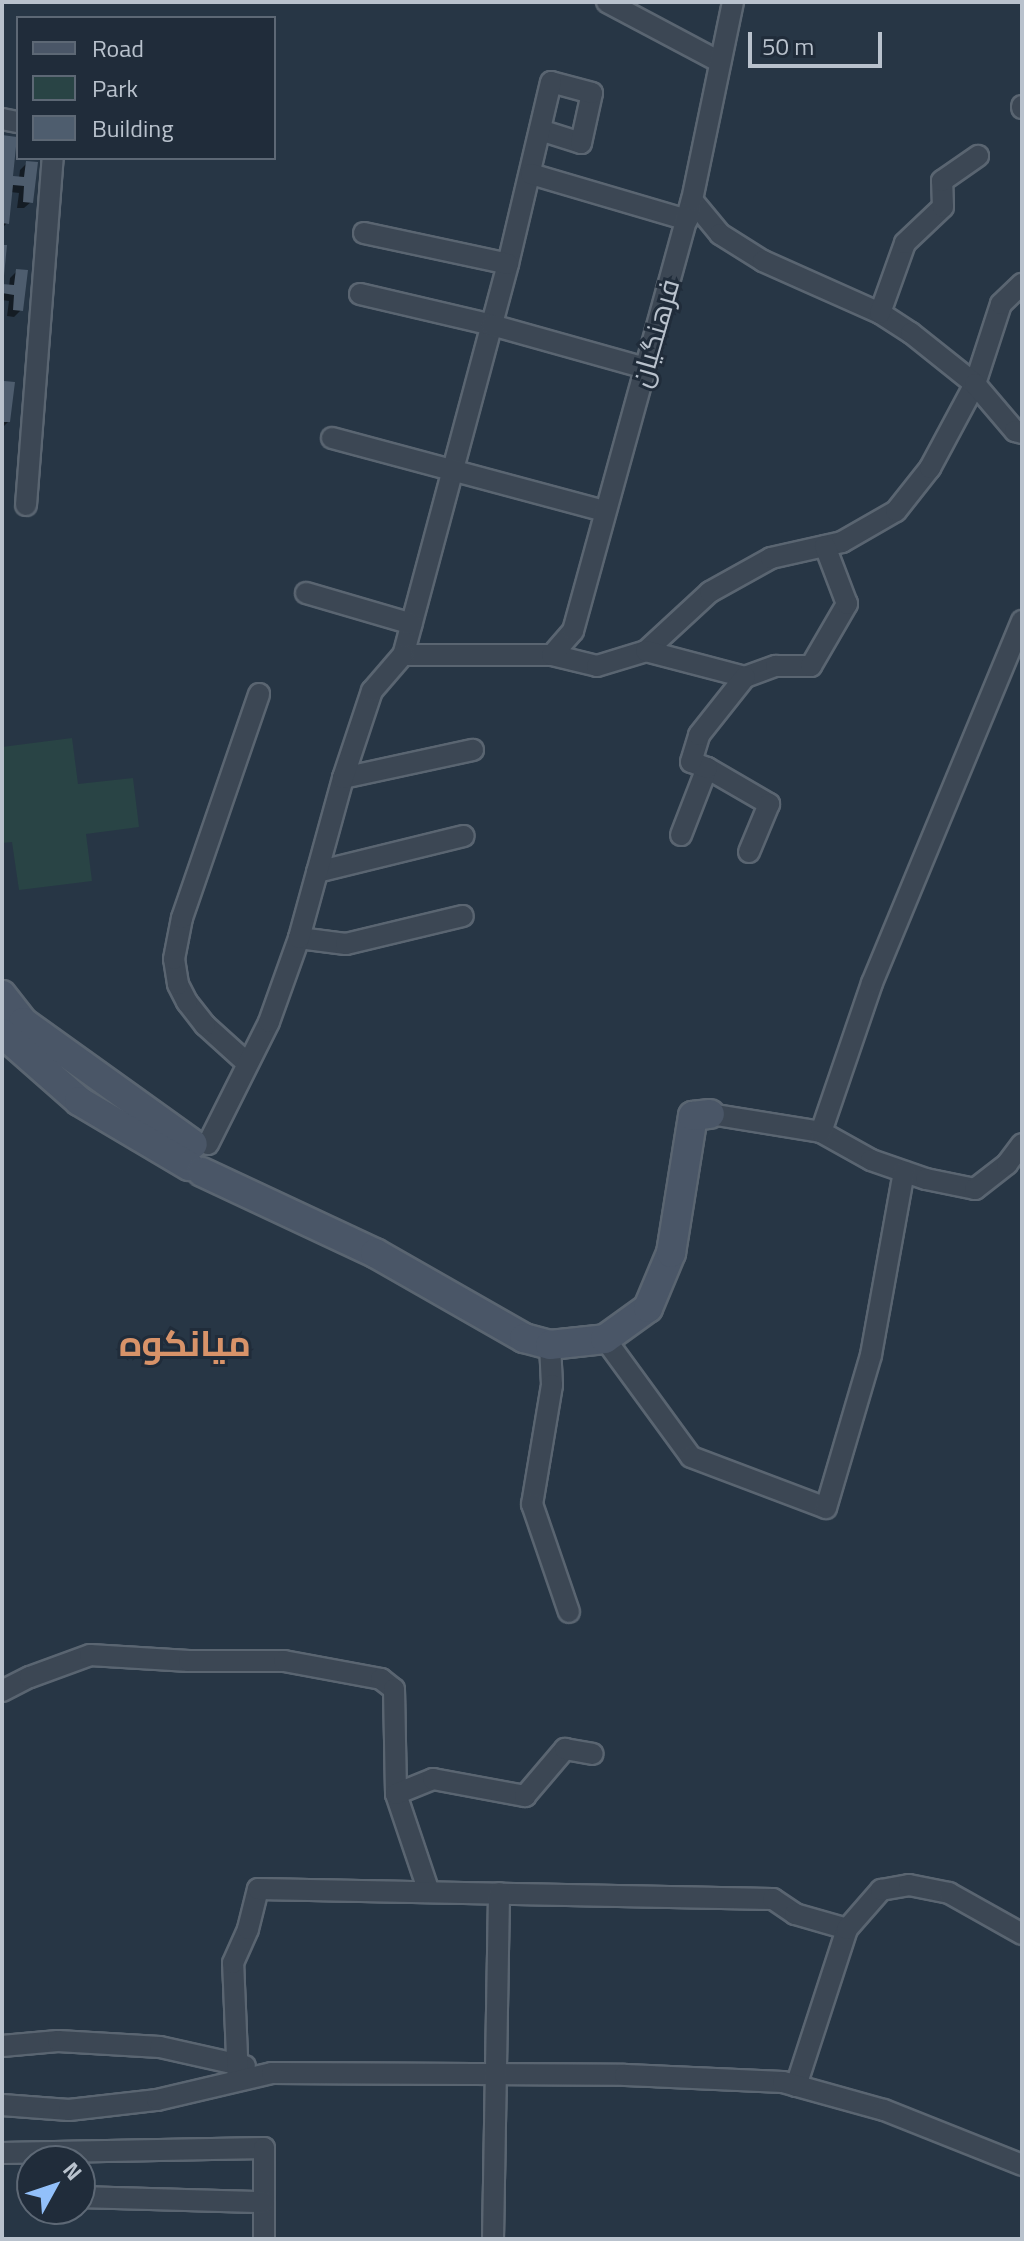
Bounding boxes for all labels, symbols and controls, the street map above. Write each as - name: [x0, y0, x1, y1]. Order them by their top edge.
- legend: [16, 16, 276, 160]
- scale bar: [752, 16, 886, 66]
- text: 50 m: [762, 28, 814, 64]
- text: Road: [92, 30, 144, 66]
- text: Park: [92, 70, 138, 106]
- text: Building: [92, 110, 174, 146]
- street label: فرهنگیان: [624, 275, 686, 391]
- district label: میانکوه: [119, 1321, 251, 1365]
- north arrow: [16, 2145, 96, 2225]
- text: N: [55, 2154, 91, 2188]

